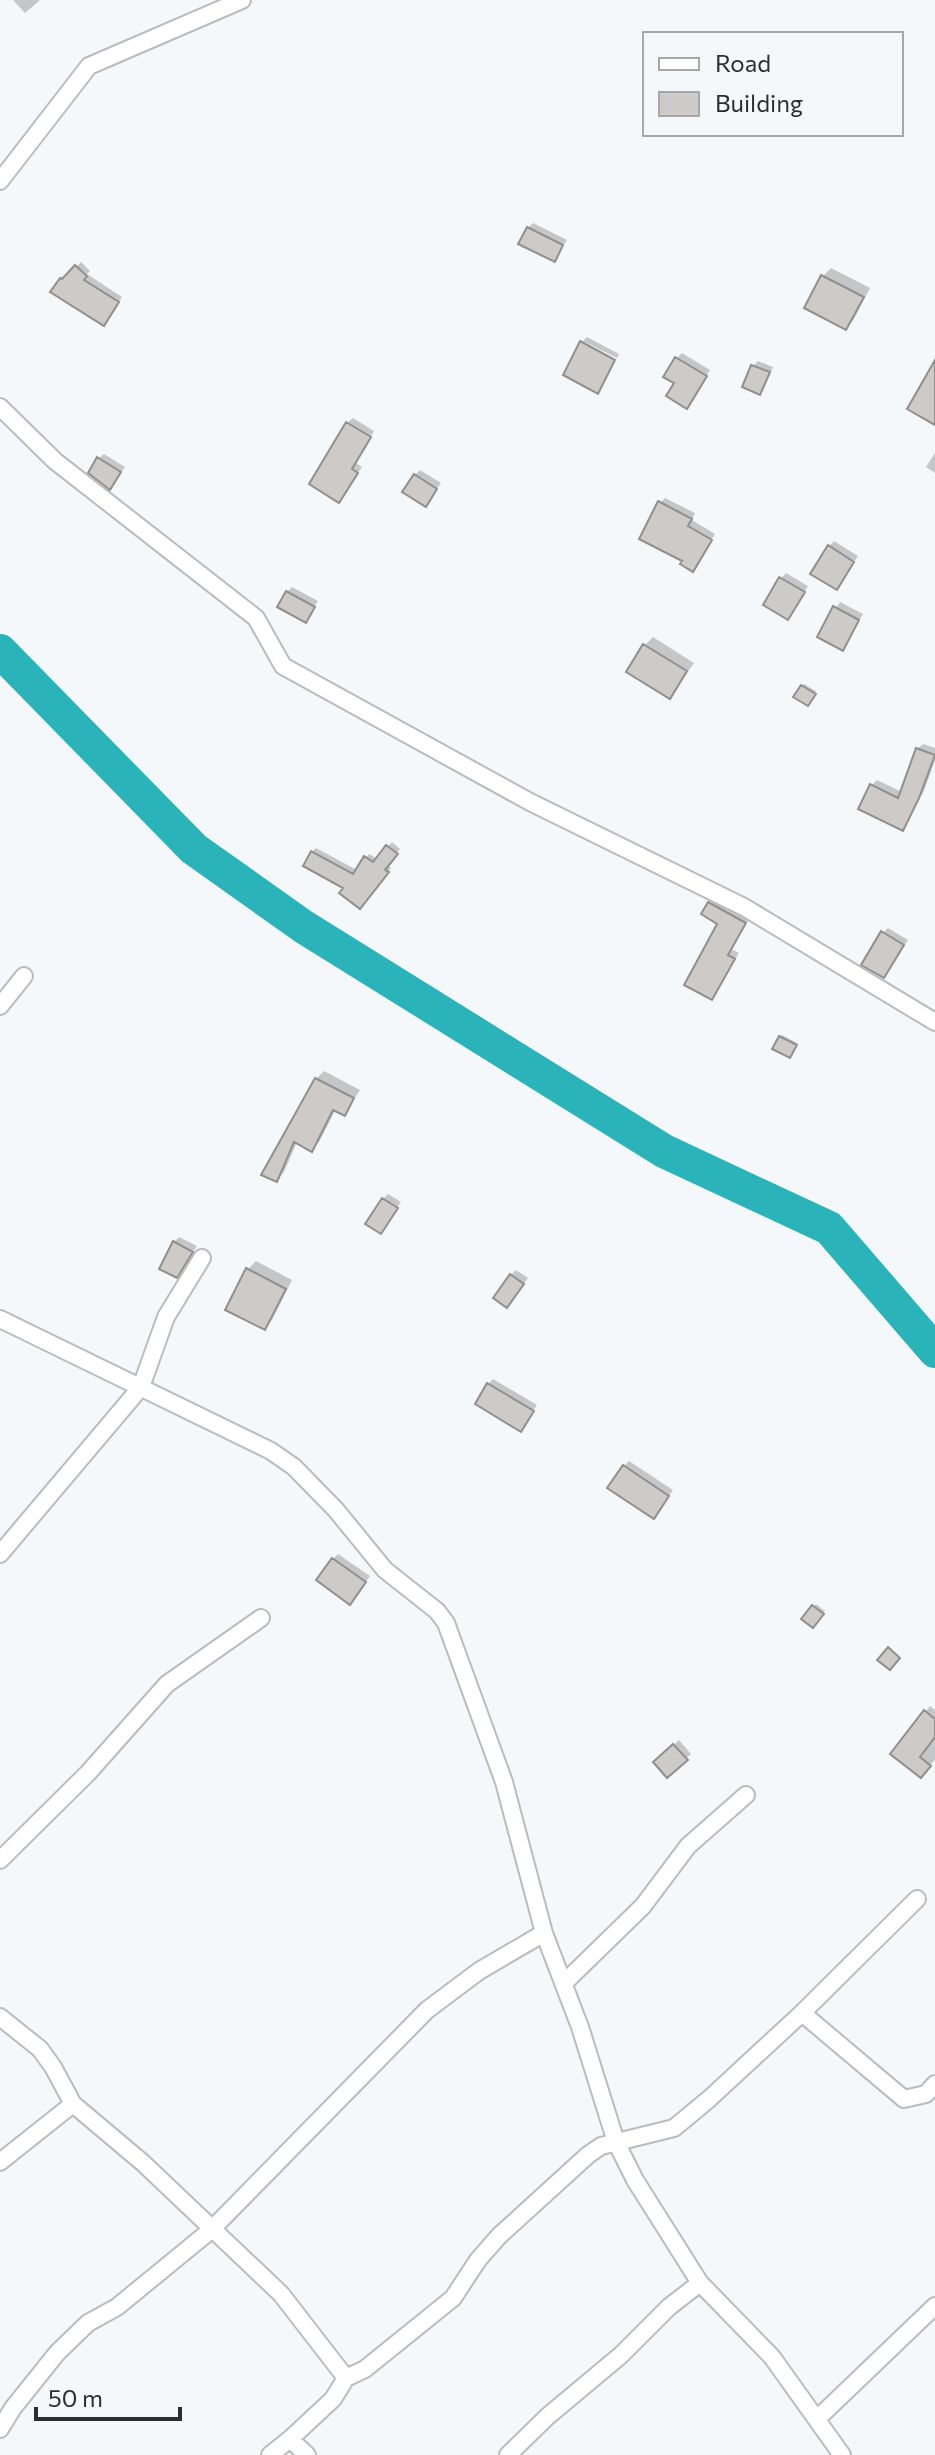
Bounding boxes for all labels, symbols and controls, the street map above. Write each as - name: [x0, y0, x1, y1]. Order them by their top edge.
- legend: [643, 32, 903, 136]
- text: Road: [715, 48, 771, 77]
- text: Building: [715, 88, 803, 117]
- scale bar: [36, 2371, 180, 2421]
- text: 50 m: [48, 2383, 103, 2412]

